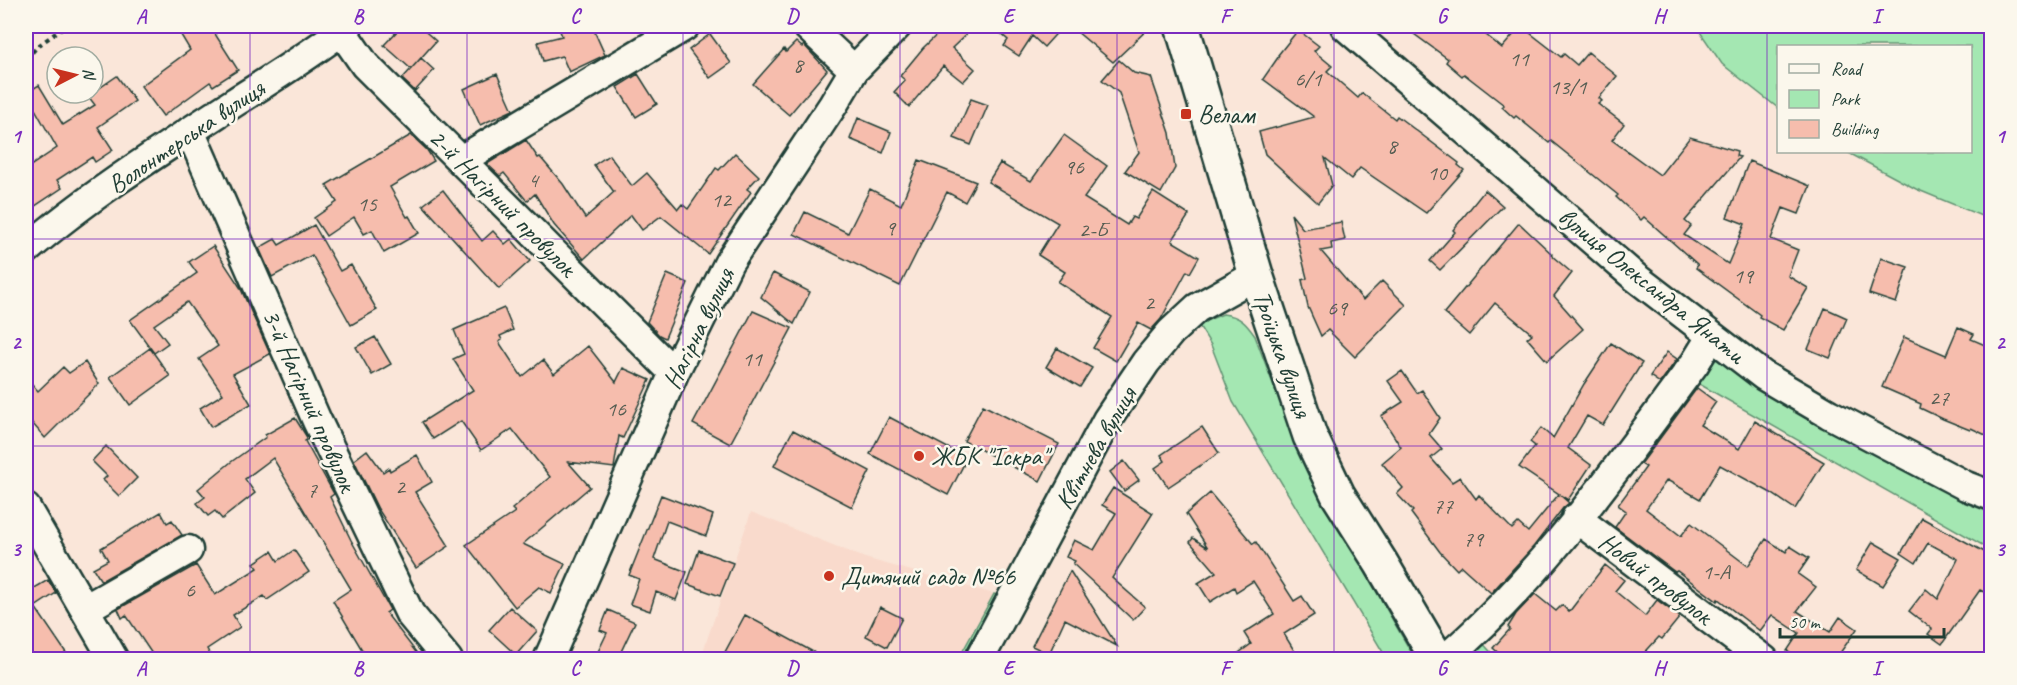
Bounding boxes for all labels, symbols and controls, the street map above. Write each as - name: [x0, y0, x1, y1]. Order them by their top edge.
- text: A: [136, 4, 148, 29]
- text: B: [353, 4, 365, 29]
- text: C: [570, 4, 582, 29]
- text: D: [786, 4, 800, 29]
- text: E: [1003, 4, 1017, 29]
- text: F: [1220, 4, 1234, 29]
- text: G: [1437, 4, 1450, 29]
- text: H: [1653, 4, 1668, 29]
- text: I: [1872, 4, 1885, 29]
- north arrow: [45, 45, 105, 105]
- house number: 11: [1509, 45, 1530, 73]
- legend: [1777, 45, 1972, 153]
- house number: 8: [793, 51, 805, 79]
- text: Road: [1831, 58, 1864, 80]
- house number: 6/1: [1294, 65, 1323, 93]
- text: N: [78, 67, 100, 82]
- street label: Волонтерська вулиця: [101, 71, 272, 201]
- house number: 13/1: [1550, 73, 1588, 101]
- text: Park: [1831, 88, 1861, 110]
- place label: Велам: [1198, 98, 1256, 131]
- marker: Велам: [1179, 107, 1193, 121]
- text: Building: [1831, 118, 1880, 140]
- street label: 2-й Нагірний провулок: [422, 121, 585, 285]
- text: 1: [12, 124, 23, 149]
- text: 1: [1996, 124, 2007, 149]
- house number: 8: [1387, 132, 1399, 160]
- house number: 96: [1064, 153, 1085, 181]
- house number: 10: [1427, 159, 1449, 187]
- house number: 4: [528, 166, 540, 194]
- house number: 12: [711, 186, 733, 214]
- house number: 15: [357, 190, 378, 218]
- street label: вулиця Олександра Янати: [1552, 200, 1753, 372]
- house number: 9: [885, 214, 897, 242]
- house number: 2-Б: [1079, 216, 1111, 244]
- street label: Нагірна вулиця: [655, 261, 743, 394]
- house number: 19: [1733, 262, 1755, 290]
- street label: Троїцька вулиця: [1245, 286, 1320, 423]
- house number: 2: [1144, 289, 1156, 317]
- house number: 69: [1327, 294, 1349, 322]
- street label: 3-й Нагірний провулок: [255, 304, 366, 499]
- text: 2: [12, 330, 23, 355]
- text: 2: [1996, 330, 2007, 355]
- house number: 11: [742, 345, 763, 373]
- street label: Квітнева вулиця: [1047, 380, 1145, 515]
- house number: 27: [1929, 384, 1950, 412]
- house number: 16: [606, 395, 627, 423]
- place label: ЖБК "Іскра": [931, 440, 1053, 473]
- marker: ЖБК "Іскра": [912, 449, 926, 463]
- house number: 2: [395, 473, 407, 501]
- house number: 7: [307, 476, 318, 504]
- house number: 77: [1433, 492, 1454, 520]
- house number: 79: [1463, 525, 1485, 553]
- street label: Новий провулок: [1592, 525, 1721, 633]
- text: 3: [12, 537, 23, 562]
- text: 3: [1996, 537, 2007, 562]
- house number: 1-А: [1702, 558, 1731, 586]
- place label: Дитячий садо №66: [841, 560, 1017, 593]
- marker: Дитячий садо №66: [822, 569, 836, 583]
- house number: 6: [185, 576, 196, 604]
- scale bar: [1780, 601, 1944, 639]
- text: 50 m: [1789, 611, 1822, 633]
- text: A: [136, 656, 148, 681]
- text: B: [353, 656, 365, 681]
- text: C: [570, 656, 582, 681]
- text: D: [786, 656, 800, 681]
- text: E: [1003, 656, 1017, 681]
- text: F: [1220, 656, 1234, 681]
- text: G: [1437, 656, 1450, 681]
- text: H: [1653, 656, 1668, 681]
- text: I: [1872, 656, 1885, 681]

